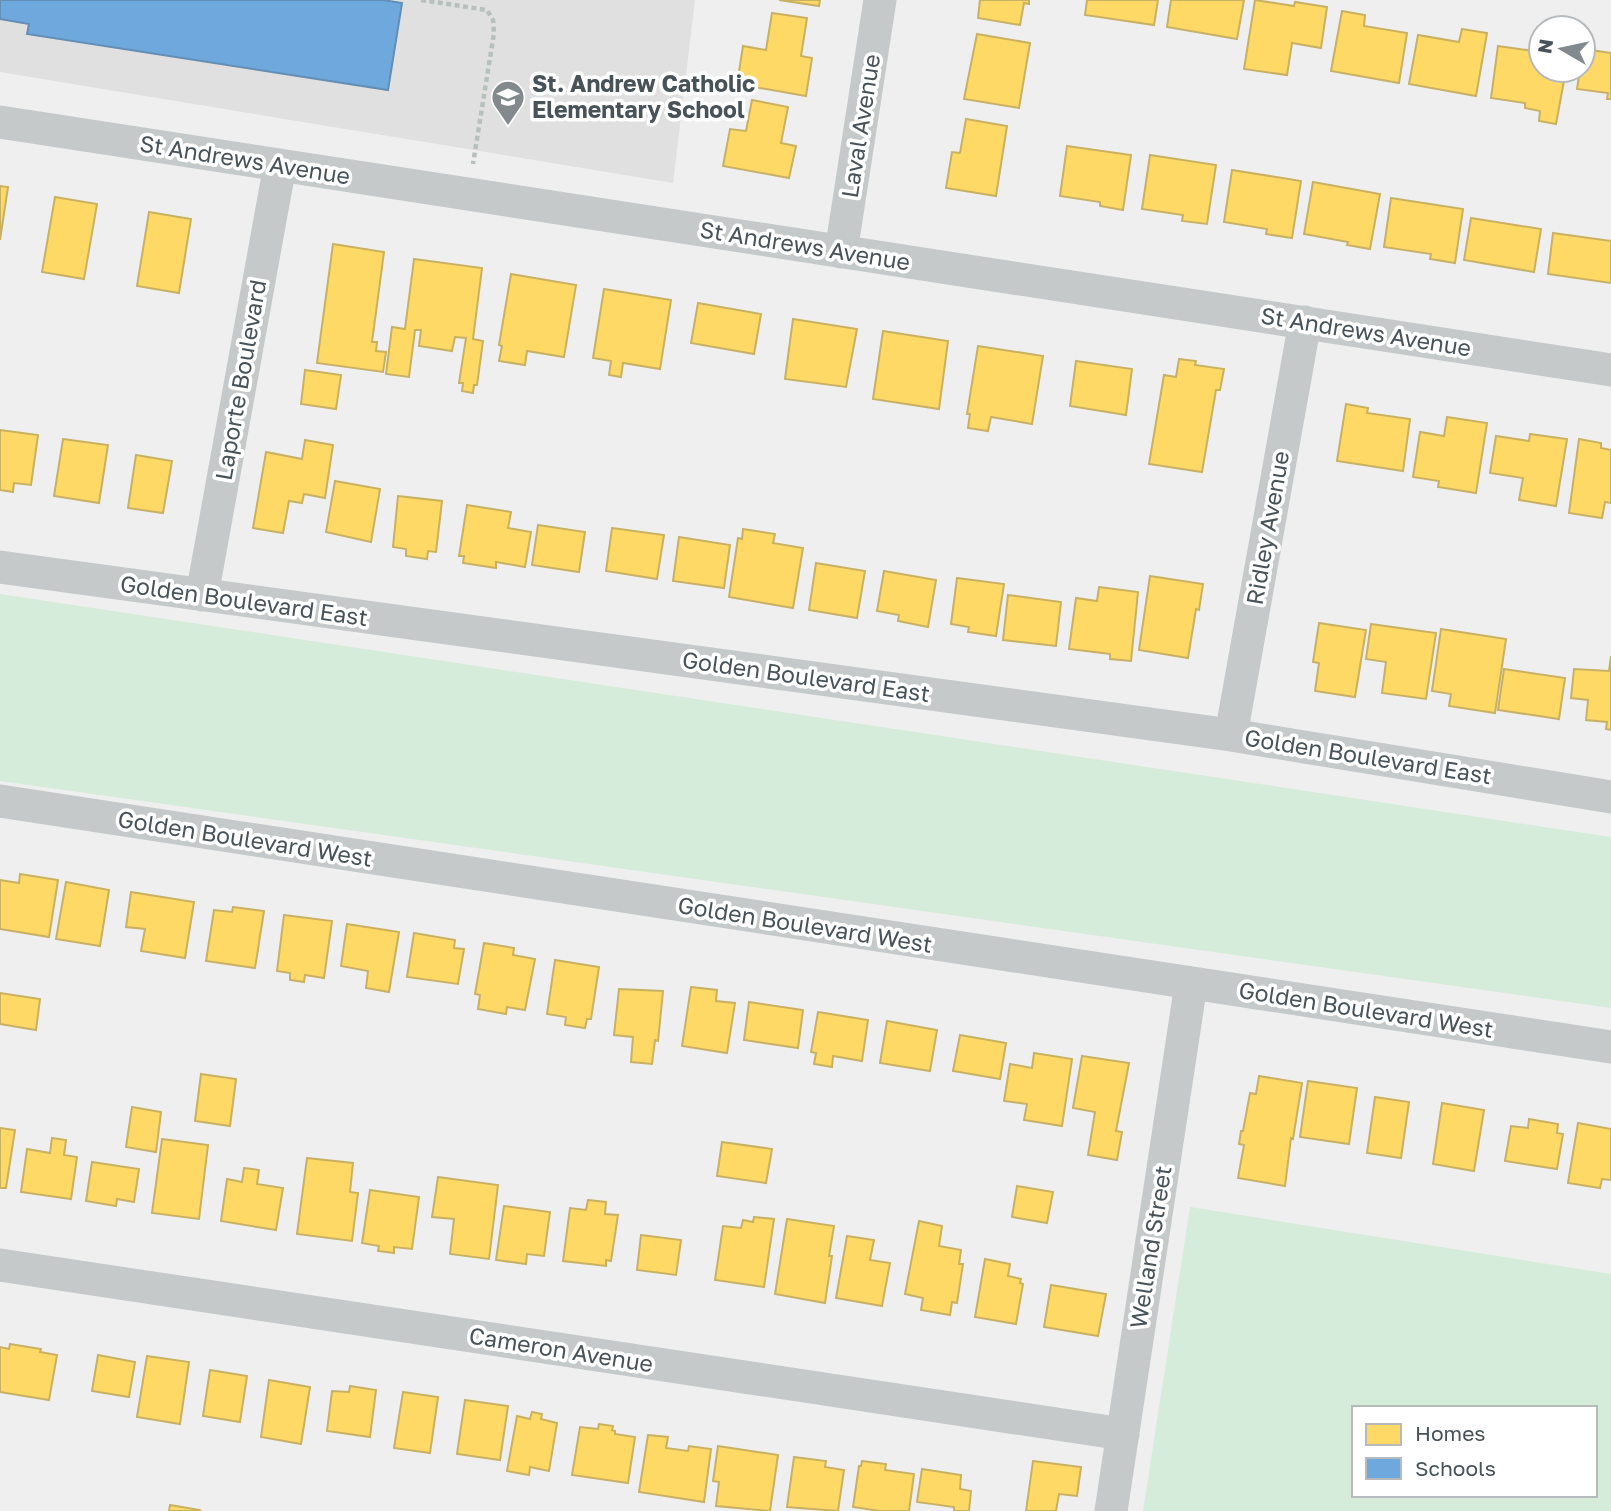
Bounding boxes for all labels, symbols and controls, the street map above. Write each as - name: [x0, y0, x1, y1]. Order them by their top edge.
- north arrow: [1527, 14, 1597, 84]
- text: N: [1532, 37, 1557, 55]
- street label: Laval Avenue: [835, 52, 885, 200]
- place label: St. Andrew Catholic Elementary School: [532, 69, 755, 123]
- school or university icon: St. Andrew Catholic Elementary School: [489, 78, 527, 127]
- street label: St Andrews Avenue: [138, 129, 352, 189]
- street label: St Andrews Avenue: [698, 215, 912, 275]
- street label: Laporte Boulevard: [209, 277, 271, 482]
- street label: St Andrews Avenue: [1259, 301, 1473, 361]
- street label: Ridley Avenue: [1240, 449, 1294, 607]
- street label: Golden Boulevard East: [119, 569, 370, 631]
- street label: Golden Boulevard East: [681, 645, 932, 707]
- street label: Golden Boulevard East: [1243, 723, 1494, 789]
- street label: Golden Boulevard West: [116, 804, 374, 872]
- street label: Golden Boulevard West: [676, 890, 934, 958]
- street label: Golden Boulevard West: [1237, 975, 1495, 1043]
- street label: Welland Street: [1123, 1163, 1177, 1330]
- street label: Cameron Avenue: [467, 1321, 655, 1377]
- legend: [1352, 1406, 1597, 1497]
- text: Homes: [1415, 1420, 1485, 1446]
- text: Schools: [1415, 1455, 1496, 1481]

